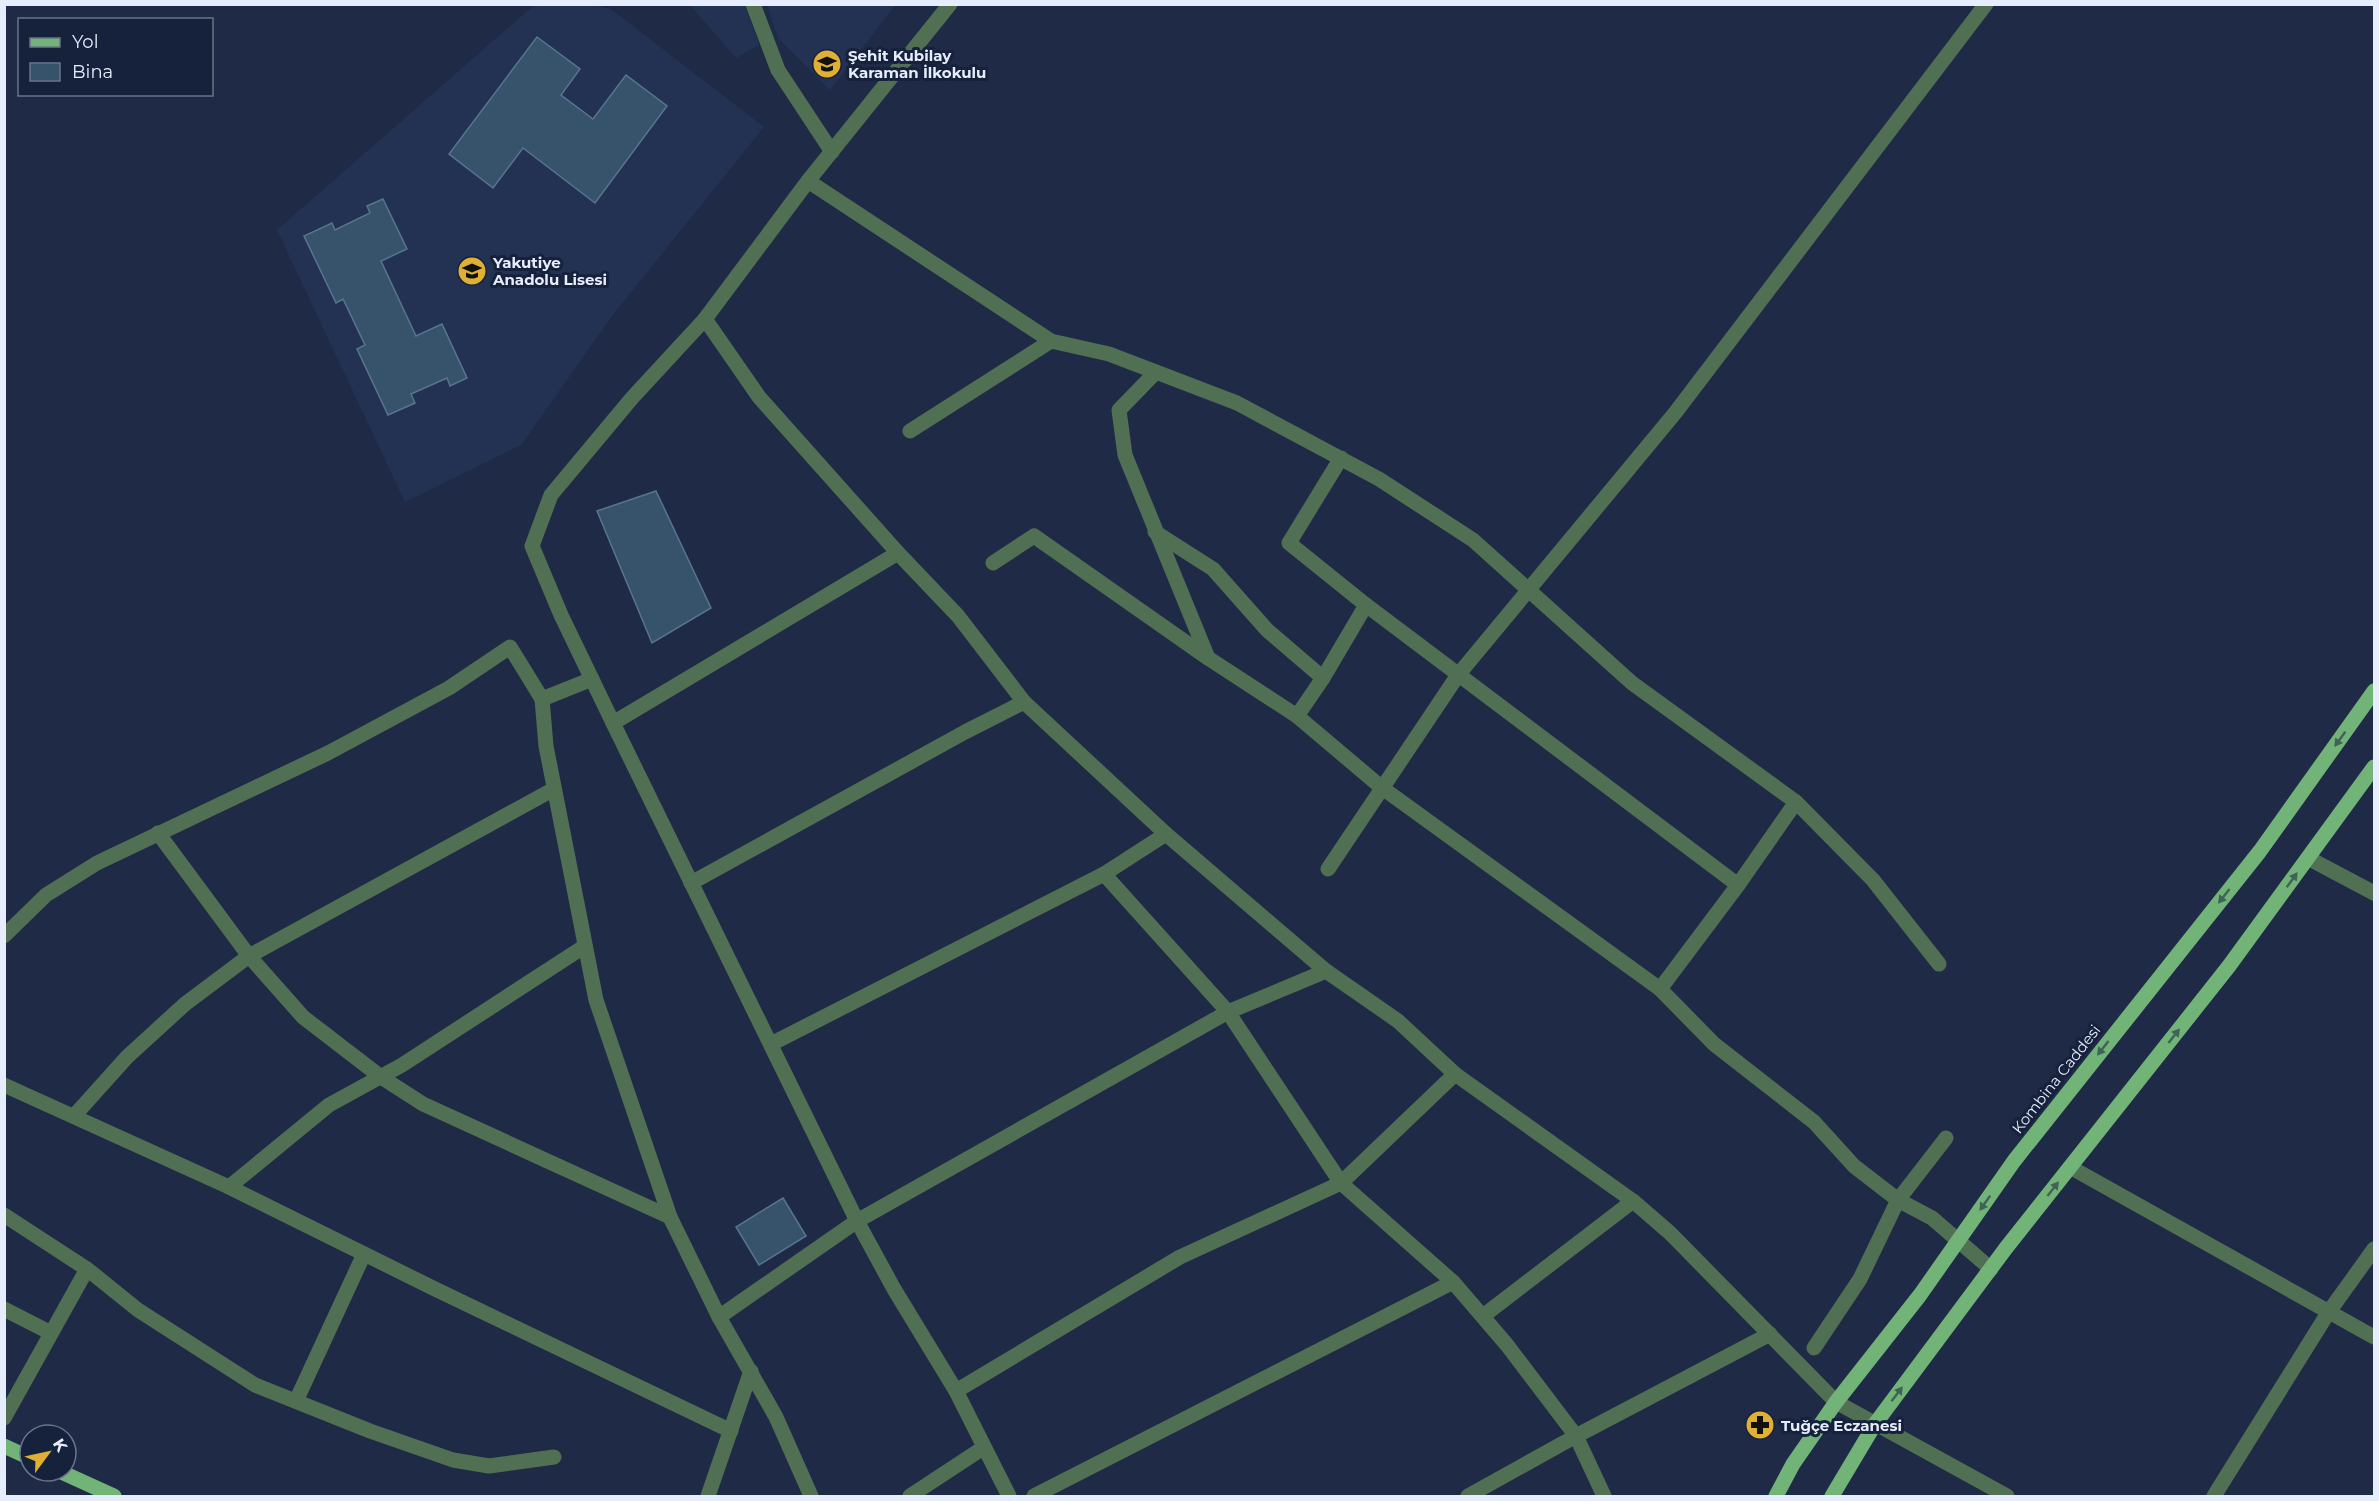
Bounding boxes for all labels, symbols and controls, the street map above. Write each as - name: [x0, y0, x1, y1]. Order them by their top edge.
- legend: [18, 18, 213, 96]
- text: Yol: [72, 31, 98, 53]
- place label: Şehit Kubilay Karaman İlkokulu: [848, 46, 986, 82]
- school or university icon: Şehit Kubilay Karaman İlkokulu: [811, 48, 843, 80]
- text: Bina: [72, 61, 113, 83]
- place label: Yakutiye Anadolu Lisesi: [492, 253, 607, 289]
- school or university icon: Yakutiye Anadolu Lisesi: [456, 255, 488, 287]
- one-way arrow: [2334, 730, 2346, 746]
- one-way arrow: [2285, 873, 2297, 888]
- one-way arrow: [2219, 888, 2231, 903]
- street label: Kombina Caddesi: [2008, 1021, 2104, 1137]
- one-way arrow: [2167, 1028, 2179, 1043]
- one-way arrow: [2098, 1041, 2110, 1056]
- one-way arrow: [2046, 1181, 2058, 1196]
- one-way arrow: [1979, 1195, 1991, 1211]
- one-way arrow: [1891, 1387, 1903, 1403]
- pharmacy icon: Tuğçe Eczanesi: [1744, 1409, 1776, 1441]
- place label: Tuğçe Eczanesi: [1781, 1416, 1902, 1435]
- north arrow: [18, 1423, 78, 1483]
- text: K: [49, 1435, 72, 1456]

